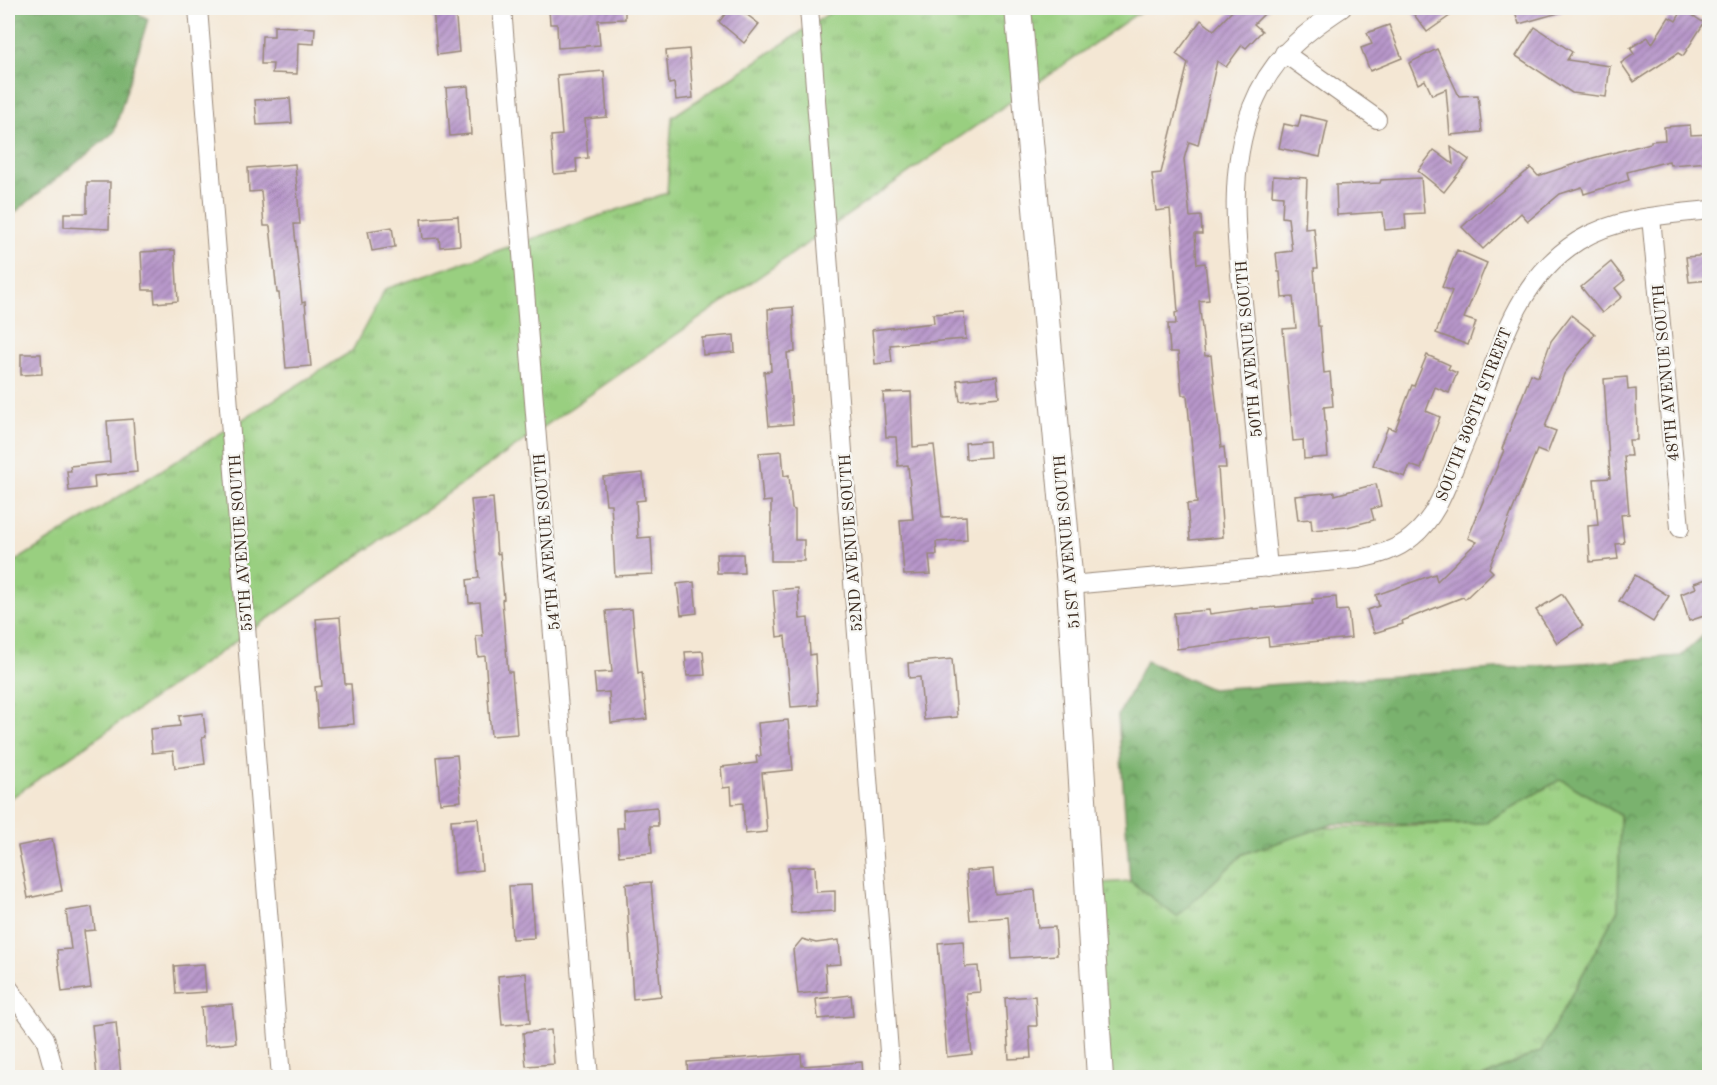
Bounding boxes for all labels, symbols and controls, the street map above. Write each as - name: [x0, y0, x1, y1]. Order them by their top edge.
- street label: 50TH AVENUE SOUTH: [1234, 260, 1266, 438]
- street label: 48TH AVENUE SOUTH: [1651, 284, 1683, 462]
- street label: SOUTH 308TH STREET: [1434, 326, 1515, 504]
- street label: 54TH AVENUE SOUTH: [532, 453, 564, 631]
- street label: 52ND AVENUE SOUTH: [838, 453, 866, 632]
- street label: 55TH AVENUE SOUTH: [228, 454, 256, 632]
- street label: 51ST AVENUE SOUTH: [1052, 454, 1084, 630]

